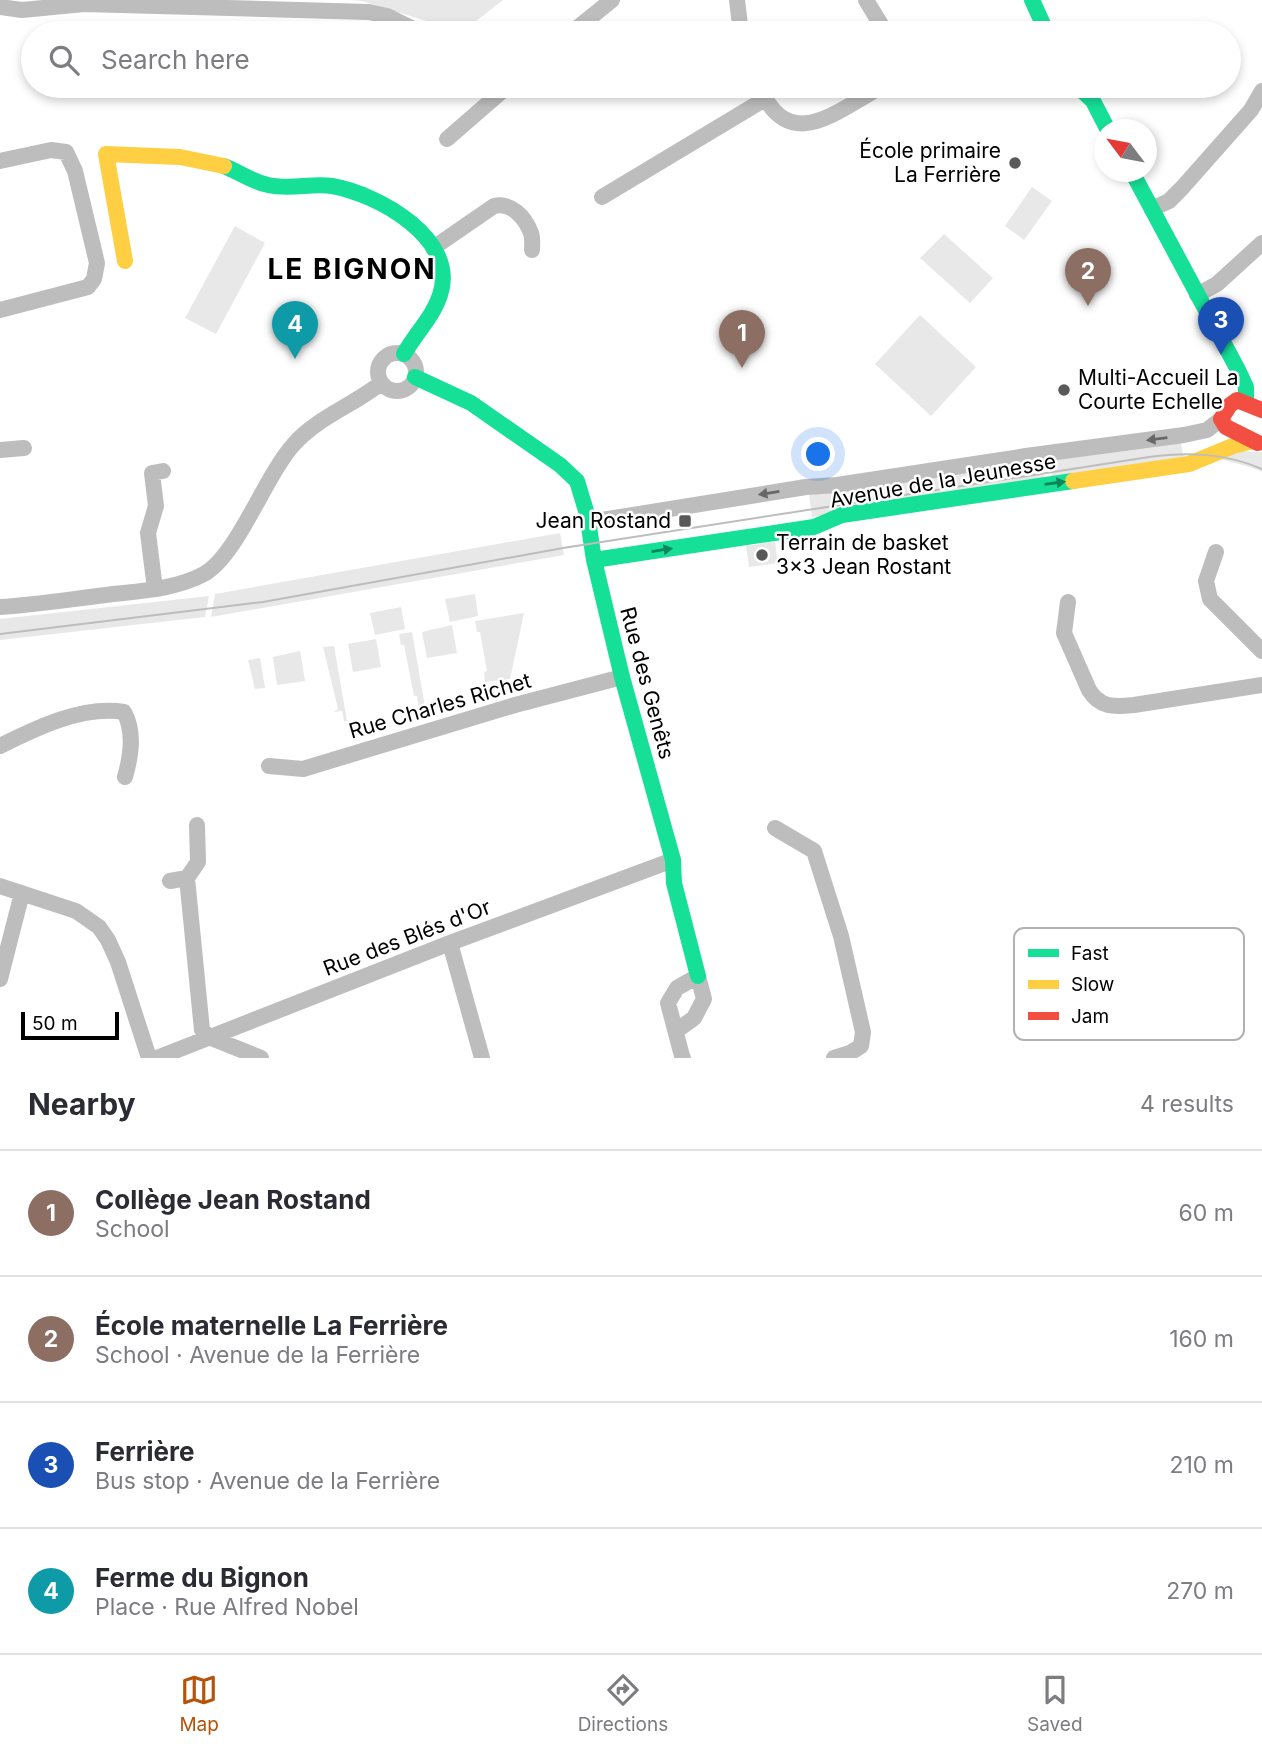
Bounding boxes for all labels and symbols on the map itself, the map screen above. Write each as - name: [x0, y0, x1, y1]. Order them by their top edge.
- north arrow: [1094, 119, 1157, 182]
- place label: École primaire La Ferrière: [859, 137, 1001, 187]
- marker: École primaire La Ferrière: [1007, 155, 1023, 171]
- pin: 2: [1065, 248, 1111, 306]
- district label: LE BIGNON: [267, 252, 437, 286]
- pin: 3: [1198, 297, 1244, 355]
- pin: 4: [272, 301, 318, 359]
- pin: 1: [719, 310, 765, 368]
- place label: Multi-Accueil La Courte Echelle: [1078, 365, 1239, 414]
- marker: Multi-Accueil La Courte Echelle: [1056, 382, 1072, 398]
- one-way arrow: [1146, 433, 1168, 444]
- your location: [801, 437, 835, 471]
- street label: Avenue de la Jeunesse: [828, 448, 1058, 513]
- one-way arrow: [1044, 478, 1066, 489]
- one-way arrow: [758, 488, 780, 499]
- place label: Jean Rostand: [536, 508, 671, 533]
- marker: Jean Rostand: [677, 513, 693, 529]
- place label: Terrain de basket 3x3 Jean Rostant: [776, 530, 951, 579]
- one-way arrow: [651, 544, 673, 555]
- marker: Terrain de basket 3x3 Jean Rostant: [754, 547, 770, 563]
- street label: Rue des Genêts: [615, 604, 680, 762]
- street label: Rue Charles Richet: [346, 668, 534, 743]
- street label: Rue des Blés d'Or: [320, 894, 494, 981]
- legend: [1014, 928, 1244, 1040]
- text: Fast: [1071, 942, 1109, 965]
- text: Slow: [1071, 973, 1114, 996]
- text: Jam: [1071, 1005, 1109, 1028]
- scale bar: [21, 1009, 119, 1041]

